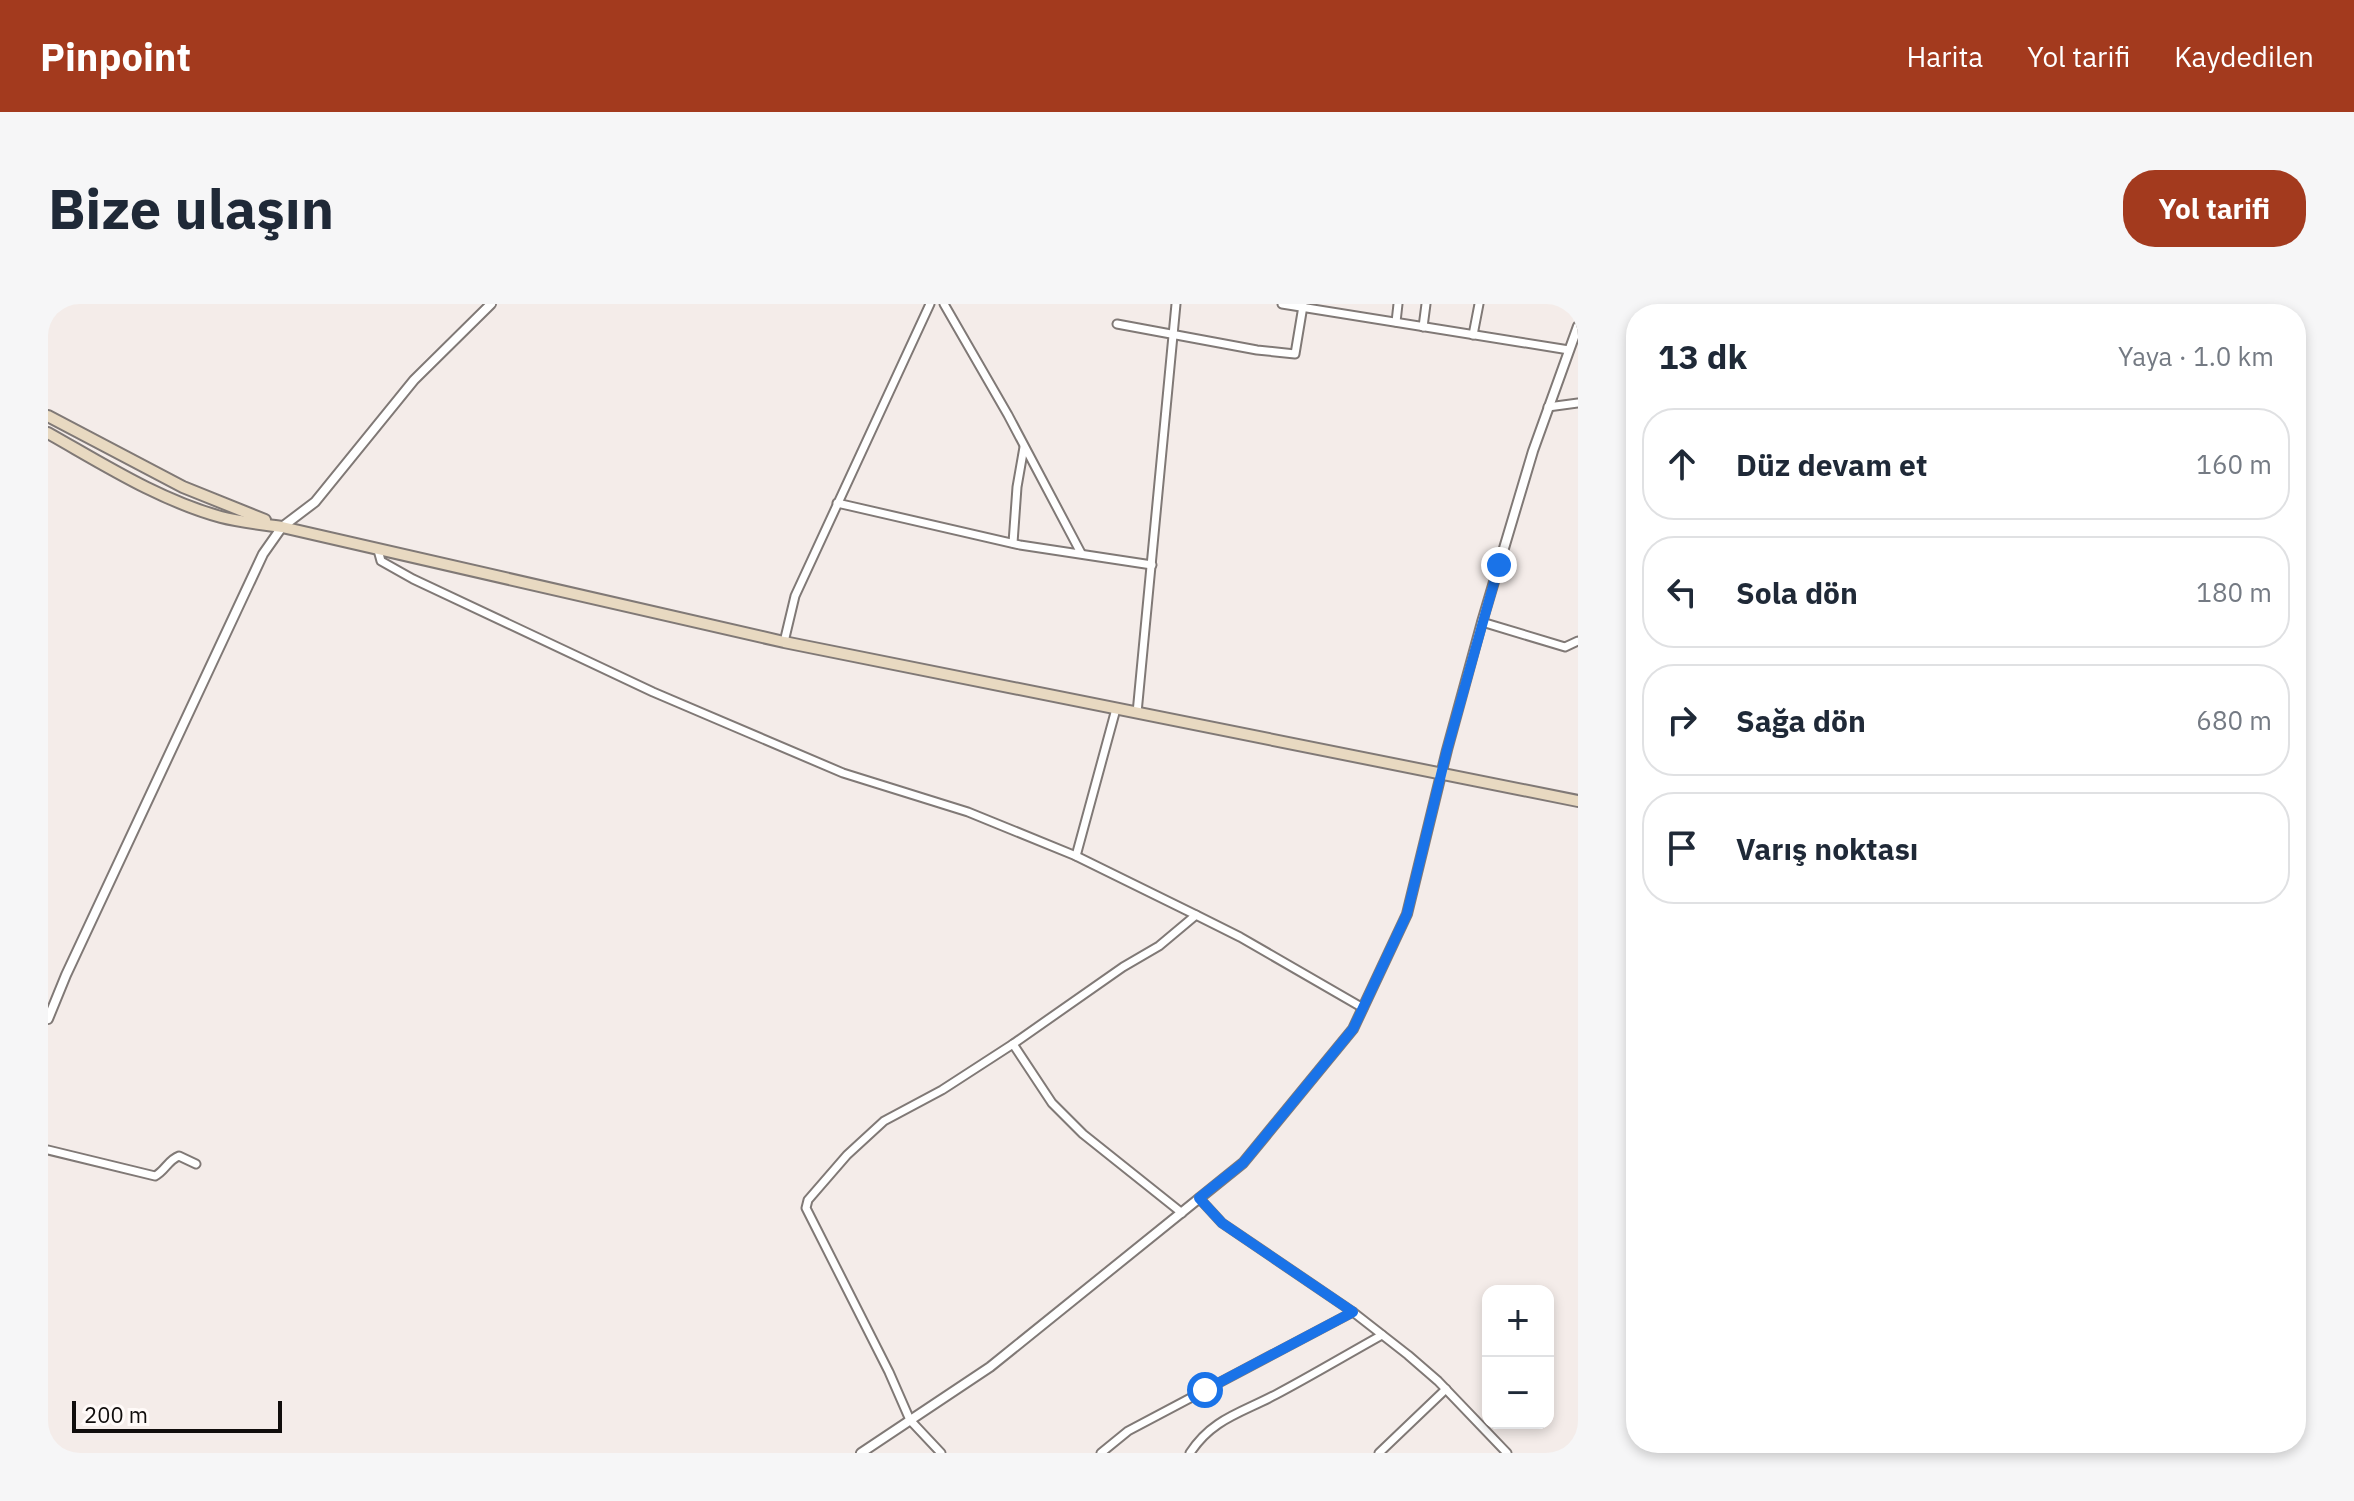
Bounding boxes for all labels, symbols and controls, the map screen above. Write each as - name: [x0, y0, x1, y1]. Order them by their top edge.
- text: Pinpoint: [40, 32, 191, 81]
- text: Harita: [1906, 38, 1983, 75]
- text: Yol tarifi: [2027, 38, 2130, 75]
- text: Kaydedilen: [2174, 38, 2314, 75]
- button: Yol tarifi: [2123, 170, 2306, 247]
- text: Bize ulaşın: [48, 172, 334, 244]
- text: 13 dk: [1658, 334, 1747, 378]
- text: Yaya · 1.0 km: [2118, 339, 2274, 373]
- icon: ahead: [1660, 442, 1704, 486]
- text: Düz devam et: [1736, 445, 1927, 484]
- text: 160 m: [2196, 447, 2272, 481]
- route end: [1481, 547, 1517, 583]
- icon: left: [1660, 570, 1704, 614]
- text: Sola dön: [1736, 573, 1858, 612]
- text: 180 m: [2196, 575, 2272, 609]
- icon: right: [1660, 698, 1704, 742]
- text: Sağa dön: [1736, 701, 1866, 740]
- text: 680 m: [2196, 703, 2272, 737]
- icon: arrive: [1660, 826, 1704, 870]
- text: Varış noktası: [1736, 829, 1918, 868]
- map controls: [1482, 1285, 1554, 1429]
- button: +: [1482, 1285, 1554, 1357]
- button: −: [1482, 1357, 1554, 1429]
- route start: [1187, 1372, 1223, 1408]
- scale bar: [72, 1397, 282, 1433]
- text: 200 m: [84, 1400, 148, 1429]

